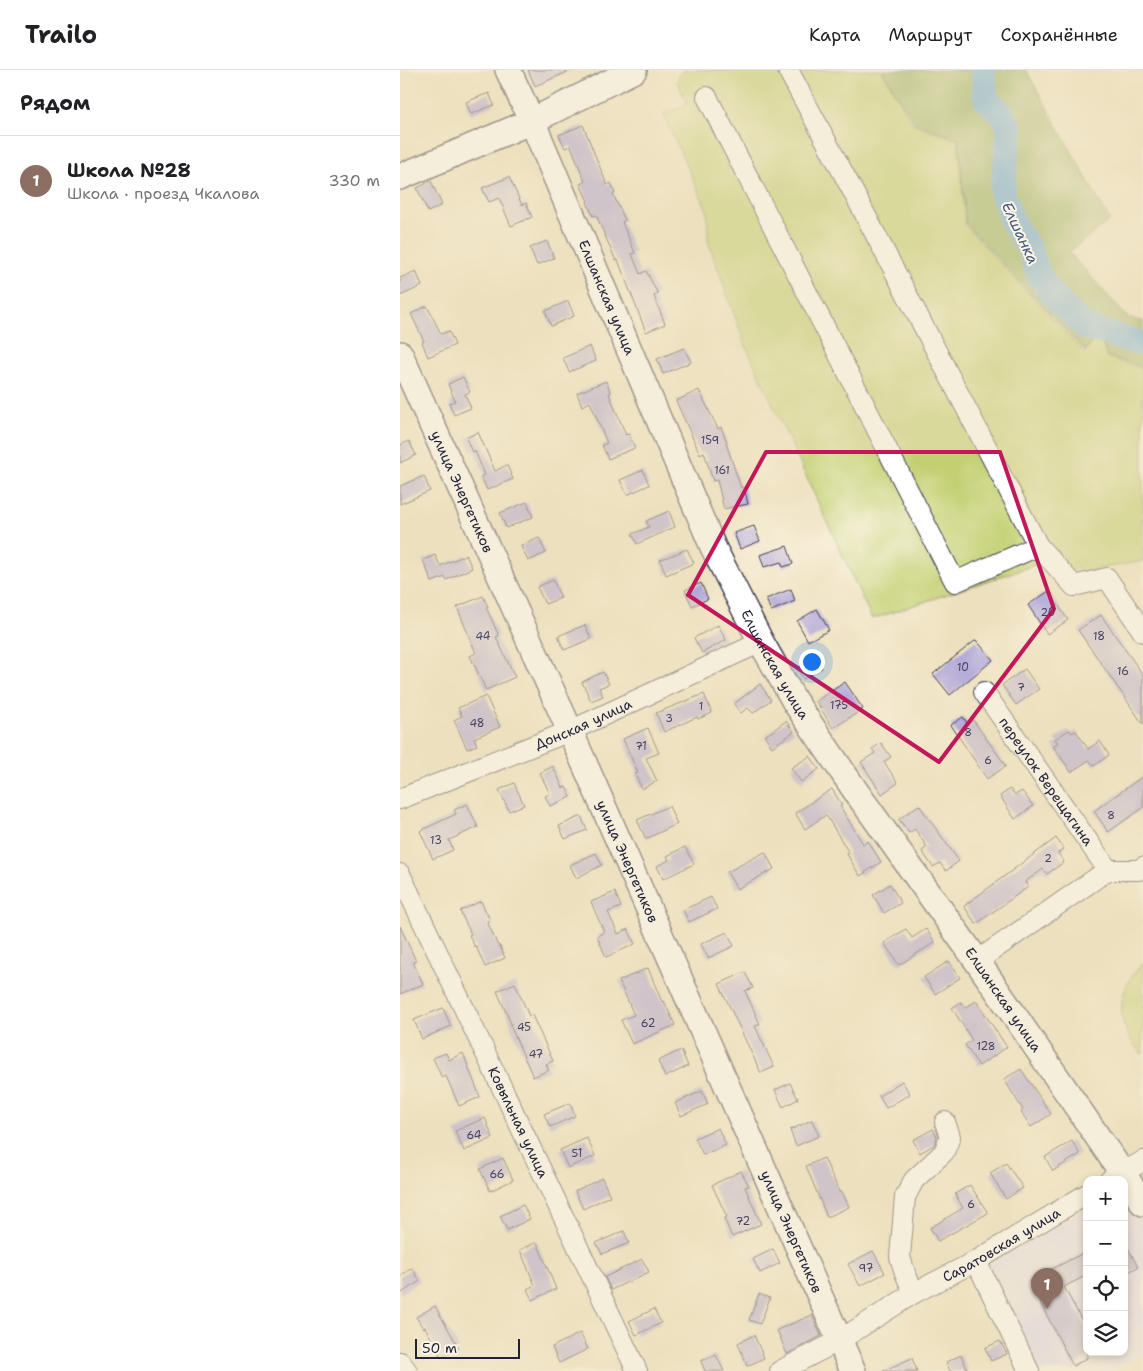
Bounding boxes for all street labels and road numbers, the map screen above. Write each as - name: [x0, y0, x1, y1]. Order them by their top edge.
- street label: Елшанская улица: [575, 237, 639, 358]
- street label: улица Энергетиков: [427, 428, 497, 556]
- street label: Елшанская улица: [737, 606, 813, 723]
- street label: Донская улица: [532, 694, 635, 753]
- street label: переулок Верещагина: [995, 714, 1098, 849]
- street label: улица Энергетиков: [593, 797, 663, 925]
- street label: Елшанская улица: [961, 944, 1046, 1056]
- street label: Ковыльная улица: [484, 1064, 553, 1181]
- street label: улица Энергетиков: [756, 1168, 826, 1296]
- street label: Саратовская улица: [939, 1203, 1064, 1286]

